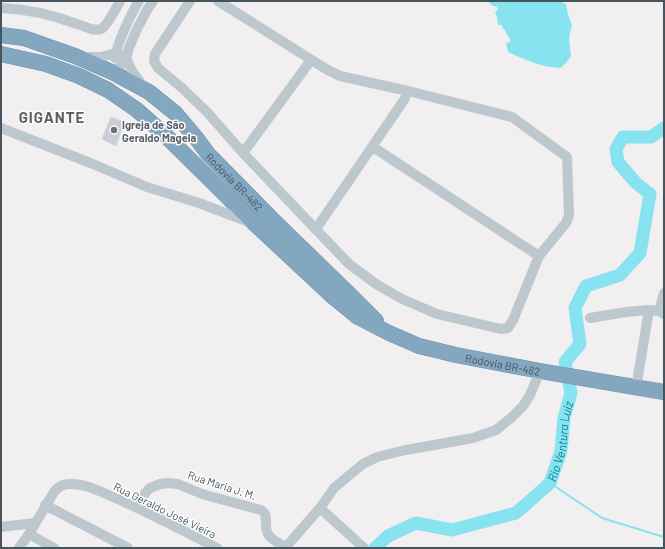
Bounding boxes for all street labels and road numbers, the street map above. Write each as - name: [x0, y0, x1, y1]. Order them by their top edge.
- street label: Rodovia BR-482: [204, 150, 266, 213]
- street label: Rodovia BR-482: [464, 350, 542, 377]
- street label: Rua Maria J. M.: [186, 468, 258, 502]
- street label: Rua Geraldo José Vieira: [112, 479, 218, 541]

